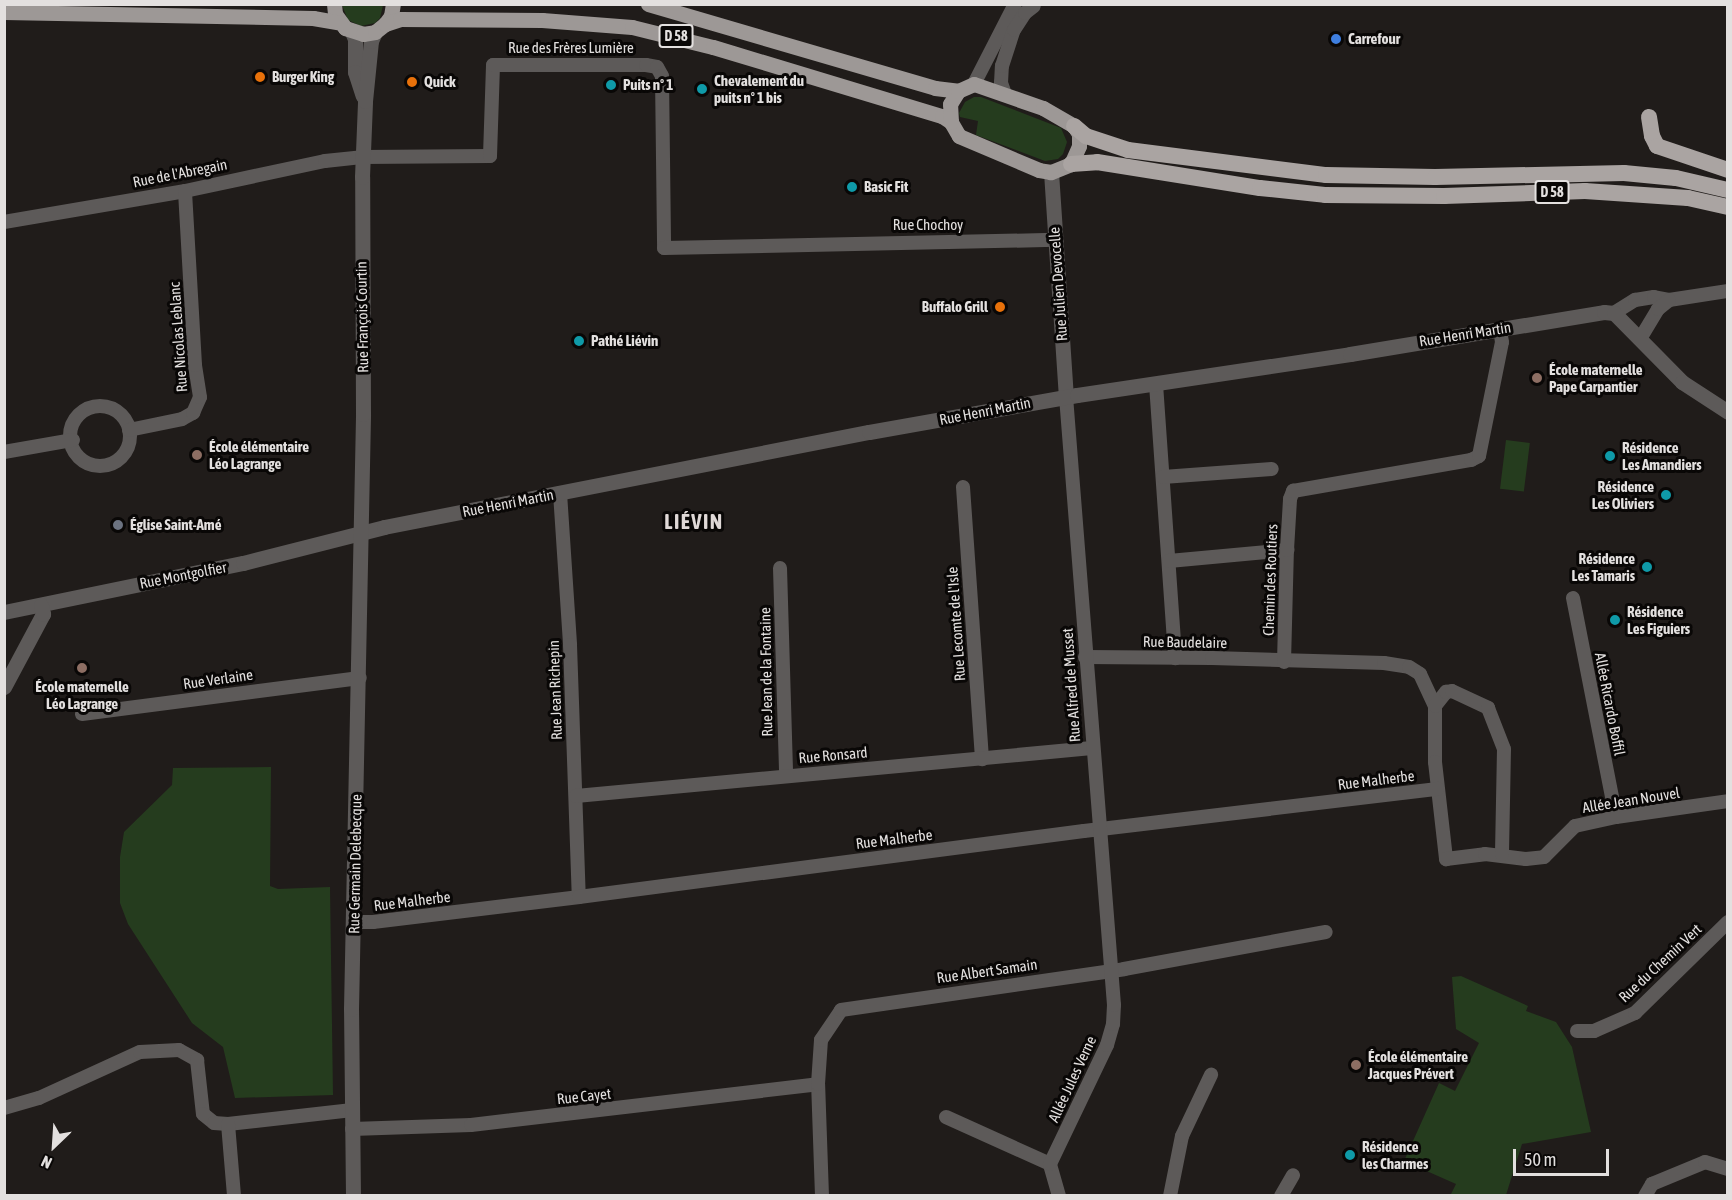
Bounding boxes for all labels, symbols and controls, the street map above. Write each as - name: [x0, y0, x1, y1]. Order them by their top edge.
- road number: D 58: [658, 25, 694, 47]
- place label: Carrefour: [1348, 30, 1400, 48]
- marker: Carrefour: [1329, 32, 1343, 46]
- street label: Rue des Frères Lumière: [508, 39, 634, 57]
- place label: Burger King: [272, 68, 334, 86]
- marker: Burger King: [253, 70, 267, 84]
- place label: Chevalement du puits n° 1 bis: [714, 71, 804, 106]
- place label: Quick: [424, 73, 456, 91]
- marker: Quick: [405, 75, 419, 89]
- place label: Puits n° 1: [623, 76, 673, 94]
- marker: Puits n° 1: [604, 78, 618, 92]
- marker: Chevalement du puits n° 1 bis: [695, 82, 709, 96]
- street label: Rue de l'Abregain: [131, 155, 229, 191]
- place label: Basic Fit: [864, 178, 908, 196]
- marker: Basic Fit: [845, 180, 859, 194]
- road number: D 58: [1534, 181, 1570, 203]
- street label: Rue Chochoy: [893, 216, 963, 234]
- street label: Rue Julien Devocelle: [1045, 226, 1071, 342]
- street label: Rue François Courtin: [352, 261, 372, 373]
- street label: Rue Nicolas Leblanc: [165, 281, 191, 393]
- place label: Buffalo Grill: [922, 298, 988, 316]
- marker: Buffalo Grill: [993, 300, 1007, 314]
- street label: Rue Henri Martin: [1418, 318, 1512, 350]
- place label: Pathé Liévin: [591, 332, 658, 350]
- marker: Pathé Liévin: [572, 334, 586, 348]
- place label: École maternelle Pape Carpantier: [1549, 360, 1643, 395]
- marker: École maternelle Pape Carpantier: [1530, 371, 1544, 385]
- street label: Rue Henri Martin: [938, 393, 1032, 429]
- place label: École élémentaire Léo Lagrange: [209, 437, 309, 472]
- place label: Résidence Les Amandiers: [1622, 438, 1701, 473]
- marker: École élémentaire Léo Lagrange: [190, 448, 204, 462]
- marker: Résidence Les Amandiers: [1603, 449, 1617, 463]
- place label: Résidence Les Oliviers: [1592, 477, 1654, 512]
- street label: Rue Henri Martin: [461, 485, 555, 521]
- marker: Résidence Les Oliviers: [1659, 488, 1673, 502]
- district label: LIÉVIN: [664, 508, 724, 534]
- place label: Église Saint-Amé: [130, 516, 221, 534]
- marker: Église Saint-Amé: [111, 518, 125, 532]
- street label: Chemin des Routiers: [1259, 524, 1281, 636]
- place label: Résidence Les Tamaris: [1572, 549, 1635, 584]
- street label: Rue Montgolfier: [138, 558, 228, 592]
- marker: Résidence Les Tamaris: [1640, 560, 1654, 574]
- street label: Rue Lecomte de l'Isle: [943, 566, 969, 682]
- place label: Résidence Les Figuiers: [1627, 602, 1690, 637]
- street label: Rue Jean de la Fontaine: [756, 607, 776, 737]
- marker: Résidence Les Figuiers: [1608, 613, 1622, 627]
- street label: Rue Alfred de Musset: [1058, 627, 1084, 743]
- street label: Rue Baudelaire: [1143, 632, 1227, 652]
- street label: Rue Jean Richepin: [544, 640, 566, 740]
- street label: Allée Ricardo Boffil: [1591, 651, 1629, 757]
- marker: École maternelle Léo Lagrange: [75, 661, 89, 675]
- street label: Rue Verlaine: [182, 665, 254, 693]
- place label: École maternelle Léo Lagrange: [35, 677, 129, 712]
- street label: Rue Ronsard: [798, 743, 868, 767]
- street label: Rue Malherbe: [1337, 766, 1415, 794]
- street label: Allée Jean Nouvel: [1581, 783, 1681, 817]
- street label: Rue Germain Delebecque: [345, 794, 365, 934]
- street label: Rue Malherbe: [855, 825, 933, 853]
- street label: Rue Malherbe: [373, 887, 451, 915]
- street label: Rue du Chemin Vert: [1615, 920, 1705, 1006]
- street label: Rue Albert Samain: [936, 955, 1038, 987]
- street label: Allée Jules Verne: [1044, 1033, 1100, 1125]
- place label: École élémentaire Jacques Prévert: [1368, 1047, 1468, 1082]
- marker: École élémentaire Jacques Prévert: [1349, 1058, 1363, 1072]
- street label: Rue Cayet: [556, 1084, 612, 1108]
- north arrow: [24, 1116, 84, 1176]
- place label: Résidence les Charmes: [1362, 1137, 1428, 1172]
- scale bar: [1516, 1137, 1612, 1175]
- marker: Résidence les Charmes: [1343, 1148, 1357, 1162]
- text: 50 m: [1524, 1149, 1556, 1170]
- text: N: [38, 1152, 54, 1172]

